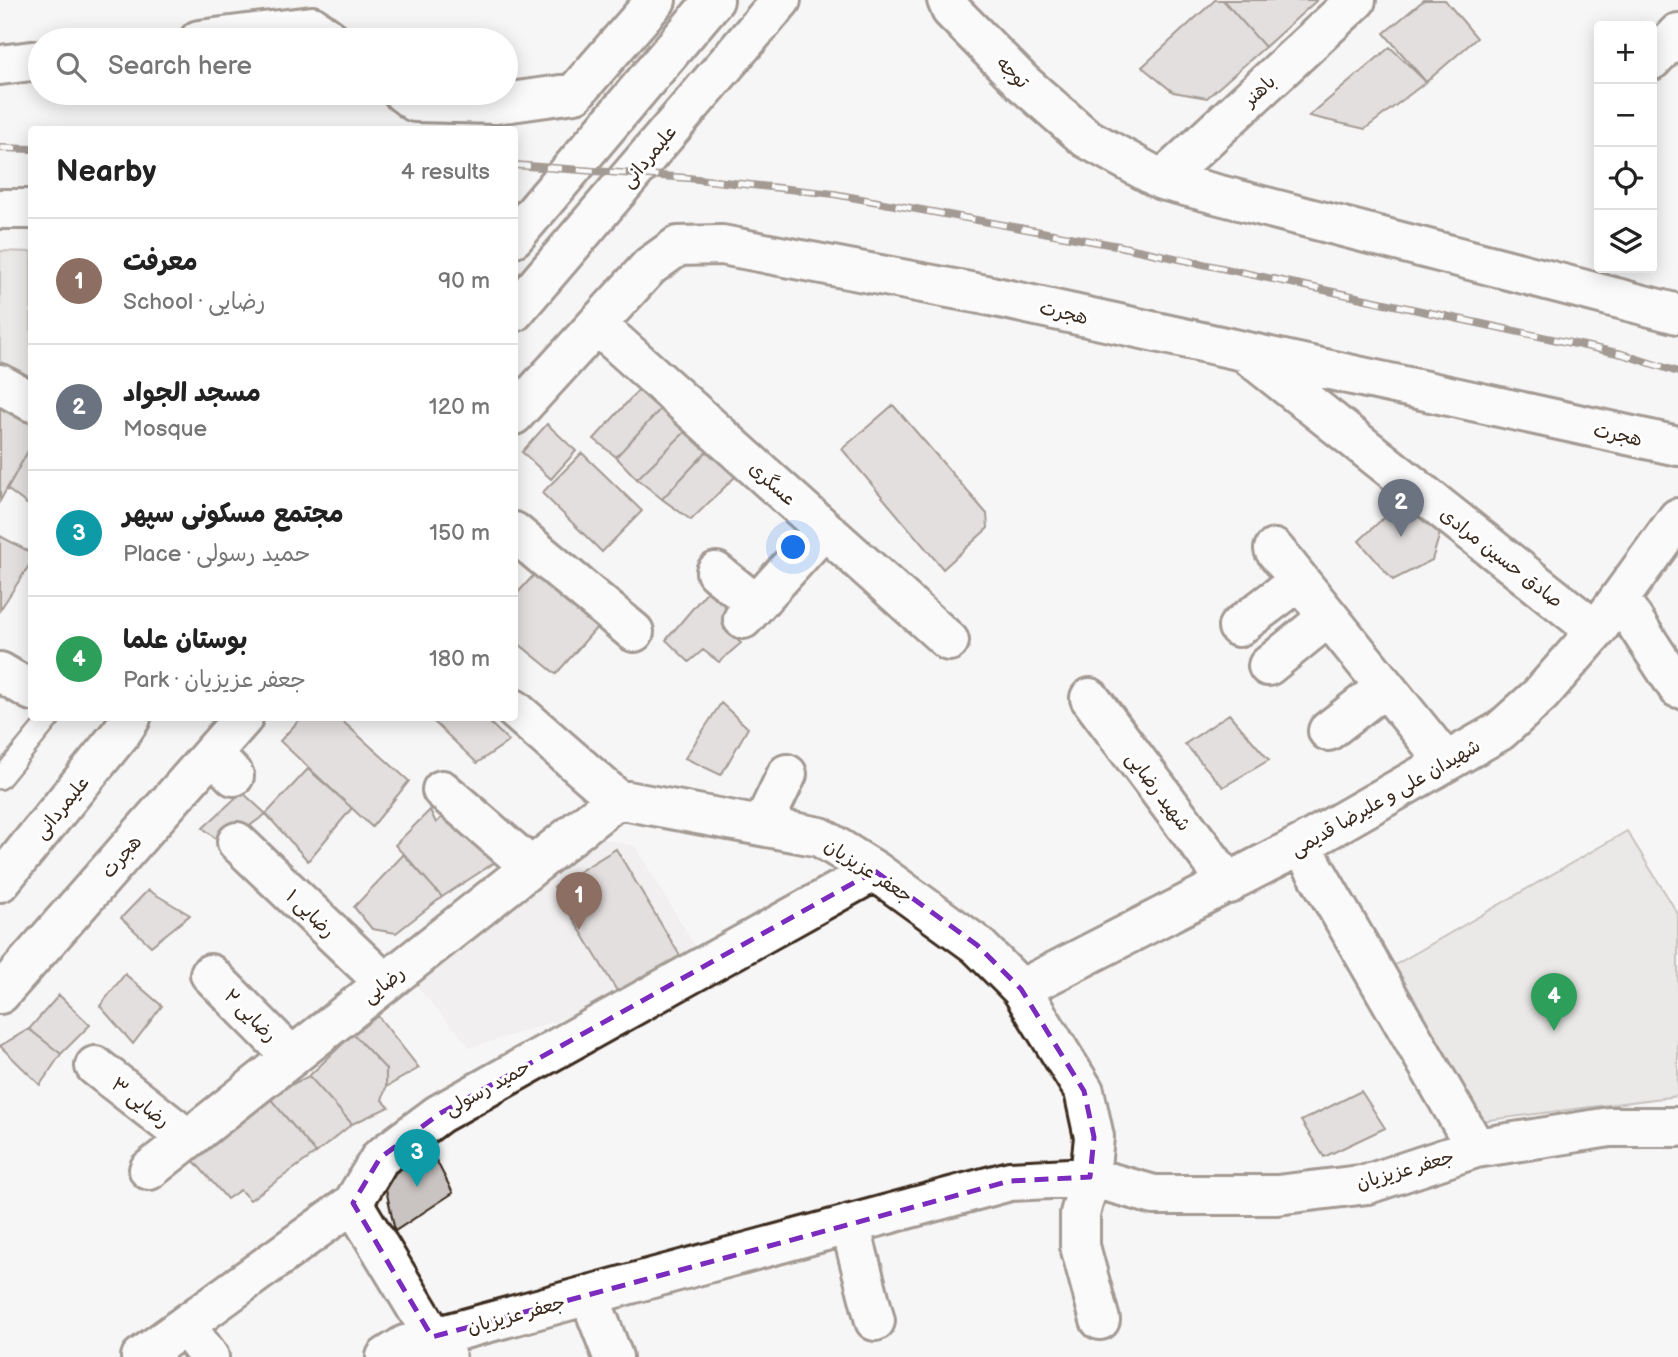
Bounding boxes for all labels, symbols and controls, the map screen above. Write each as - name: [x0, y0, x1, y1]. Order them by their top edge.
- map controls: [1594, 21, 1657, 273]
- button: +: [1594, 21, 1657, 84]
- search box: [28, 28, 518, 105]
- icon: search: [52, 48, 90, 86]
- text: Search here: [108, 51, 252, 82]
- street label: توجه: [991, 52, 1033, 94]
- street label: باهنر: [1238, 71, 1281, 113]
- button: −: [1594, 84, 1657, 147]
- street label: علیمردانی: [616, 121, 682, 193]
- button: locate: [1594, 147, 1657, 210]
- text: Nearby: [56, 154, 156, 190]
- text: 4 results: [401, 158, 490, 186]
- button: layers: [1594, 210, 1657, 273]
- text: معرفت: [123, 247, 198, 278]
- text: 1: [74, 267, 84, 295]
- text: 90 m: [438, 267, 490, 295]
- text: School · رضایی: [123, 288, 265, 316]
- street label: هجرت: [1037, 297, 1090, 330]
- text: مسجد الجواد: [123, 378, 261, 409]
- text: 2: [72, 393, 86, 421]
- text: 120 m: [429, 393, 490, 421]
- text: Mosque: [123, 415, 207, 443]
- street label: هجرت: [1591, 419, 1644, 452]
- street label: عسگری: [744, 457, 800, 511]
- pin: 2: [1378, 479, 1424, 537]
- text: مجتمع مسکونی سپهر: [123, 499, 344, 530]
- street label: صادق حسین مرادی: [1435, 503, 1567, 613]
- text: 3: [72, 519, 86, 547]
- text: 150 m: [429, 519, 490, 547]
- your location: [776, 530, 810, 564]
- text: Place · حمید رسولی: [123, 540, 311, 568]
- text: بوستان علما: [123, 625, 247, 656]
- text: 4: [72, 645, 86, 673]
- text: 180 m: [429, 645, 490, 673]
- text: Park · جعفر عزیزیان: [123, 666, 306, 694]
- street label: شهیدان علی و علیرضا قدیمی: [1287, 735, 1485, 862]
- street label: شهید رضایی: [1120, 748, 1195, 836]
- street label: علیمردانی: [30, 772, 95, 844]
- street label: هجرت: [97, 831, 147, 883]
- street label: جعفر عزیزیان: [820, 834, 917, 908]
- pin: 1: [556, 872, 602, 930]
- street label: رضایی ۱: [281, 885, 339, 943]
- street label: رضایی: [358, 962, 410, 1009]
- pin: 4: [1531, 973, 1577, 1031]
- street label: رضایی ۲: [219, 985, 281, 1047]
- street label: حمید رسولی: [441, 1055, 535, 1121]
- street label: رضایی ۳: [106, 1073, 174, 1133]
- pin: 3: [394, 1129, 440, 1187]
- street label: جعفر عزیزیان: [1354, 1146, 1457, 1195]
- street label: جعفر عزیزیان: [465, 1291, 568, 1340]

